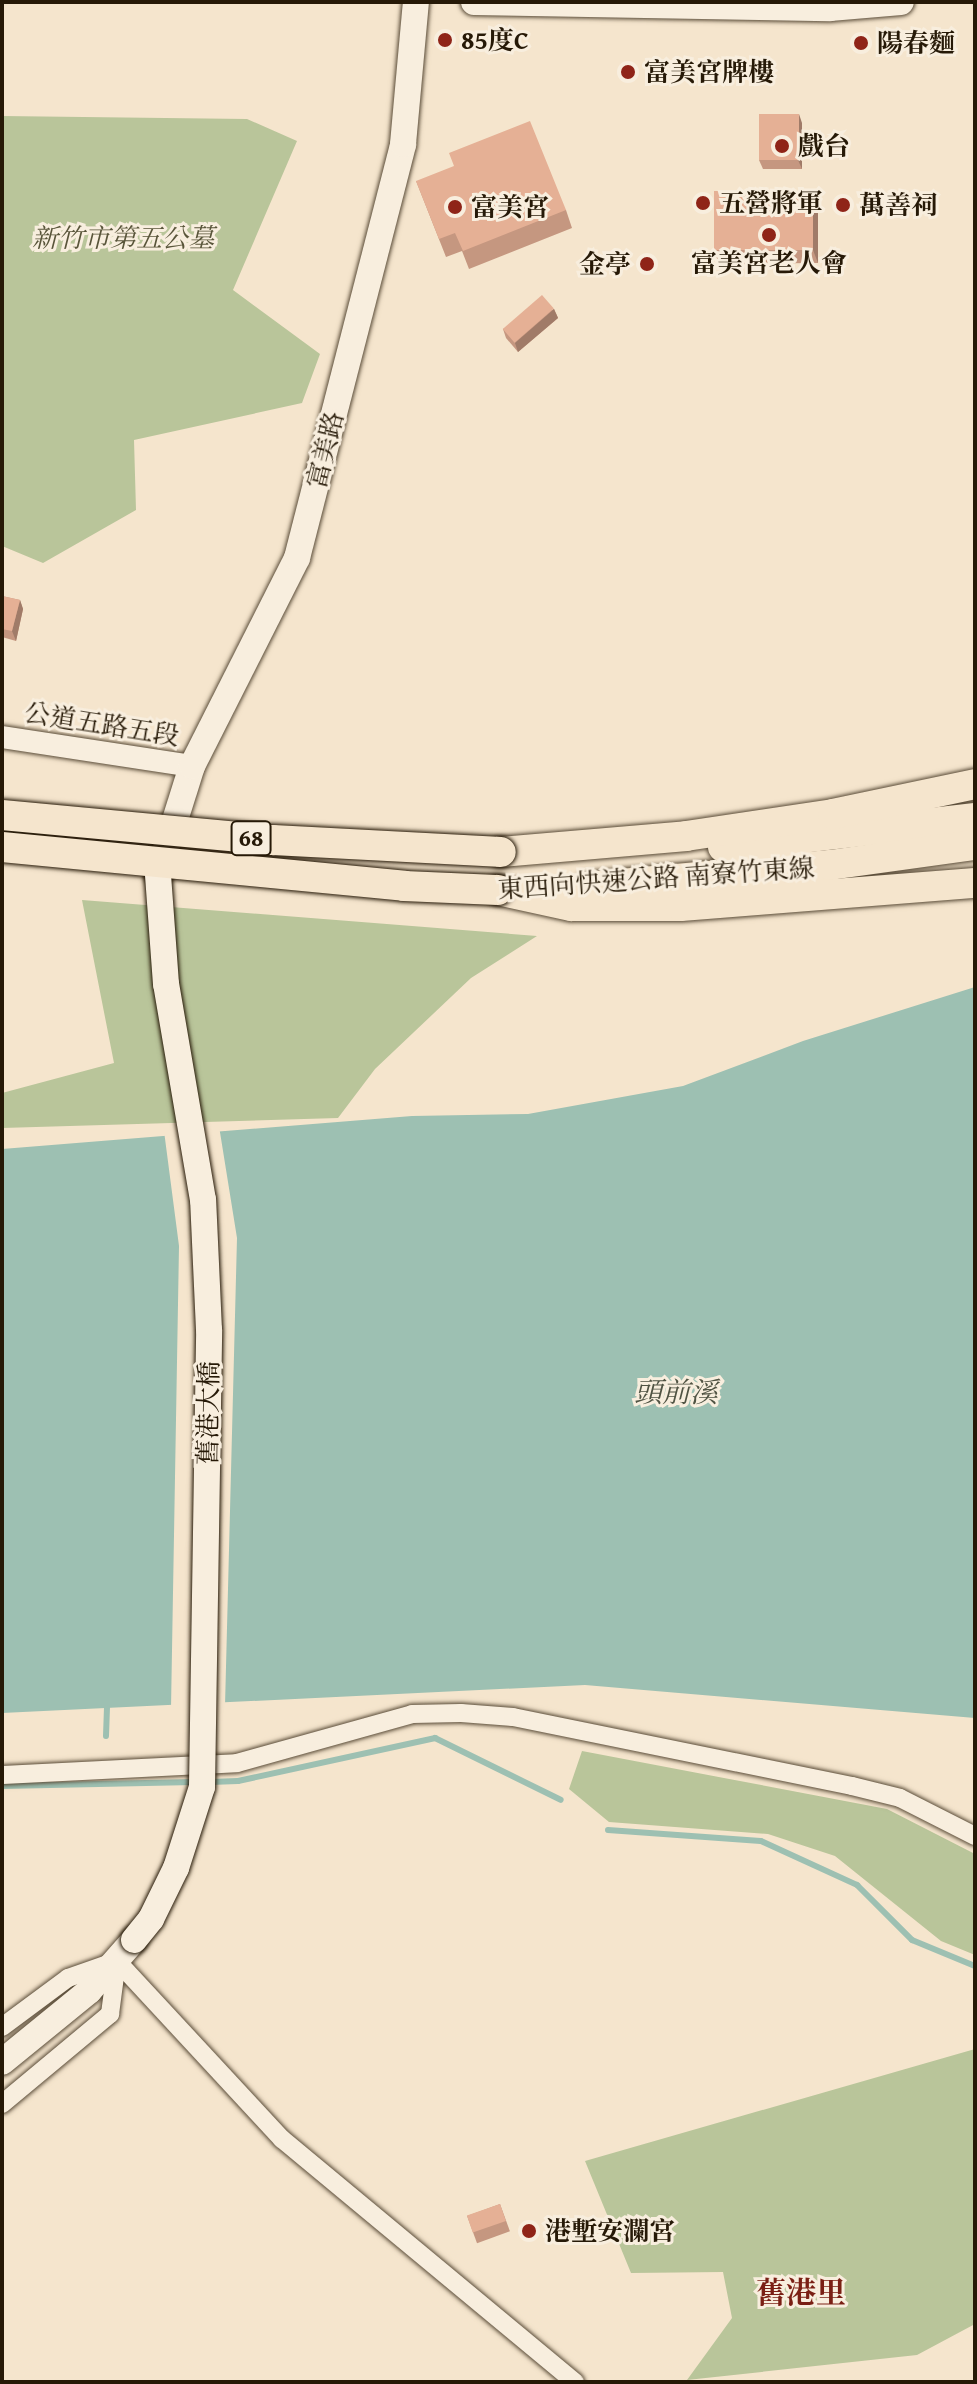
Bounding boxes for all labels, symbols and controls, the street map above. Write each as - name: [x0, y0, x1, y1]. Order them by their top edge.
- place label: 85度C: [461, 24, 529, 56]
- place label: 陽春麵: [877, 27, 955, 59]
- marker: 85度C: [436, 31, 454, 49]
- marker: 陽春麵: [852, 34, 870, 52]
- place label: 富美宮牌樓: [644, 56, 774, 88]
- marker: 富美宮牌樓: [619, 63, 637, 81]
- place label: 戲台: [798, 130, 850, 162]
- marker: 戲台: [773, 137, 791, 155]
- place label: 五營將軍: [719, 187, 823, 219]
- place label: 萬善祠: [859, 189, 937, 221]
- place label: 富美宮: [471, 191, 549, 223]
- marker: 五營將軍: [694, 194, 712, 212]
- marker: 萬善祠: [834, 196, 852, 214]
- marker: 富美宮: [446, 198, 464, 216]
- park label: 新竹市第五公墓: [32, 222, 214, 254]
- marker: 富美宮老人會: [760, 226, 778, 244]
- place label: 富美宮老人會: [691, 247, 847, 279]
- place label: 金亭: [579, 248, 631, 280]
- marker: 金亭: [638, 255, 656, 273]
- street label: 富美路: [300, 408, 350, 492]
- street label: 公道五路五段: [23, 696, 181, 752]
- road number: 68: [229, 818, 273, 858]
- street label: 東西向快速公路 南寮竹東線: [496, 851, 816, 905]
- street label: 舊港大橋: [191, 1361, 225, 1465]
- water label: 頭前溪: [634, 1375, 718, 1409]
- place label: 港塹安瀾宮: [545, 2215, 675, 2247]
- marker: 港塹安瀾宮: [520, 2222, 538, 2240]
- district label: 舊港里: [756, 2274, 846, 2310]

